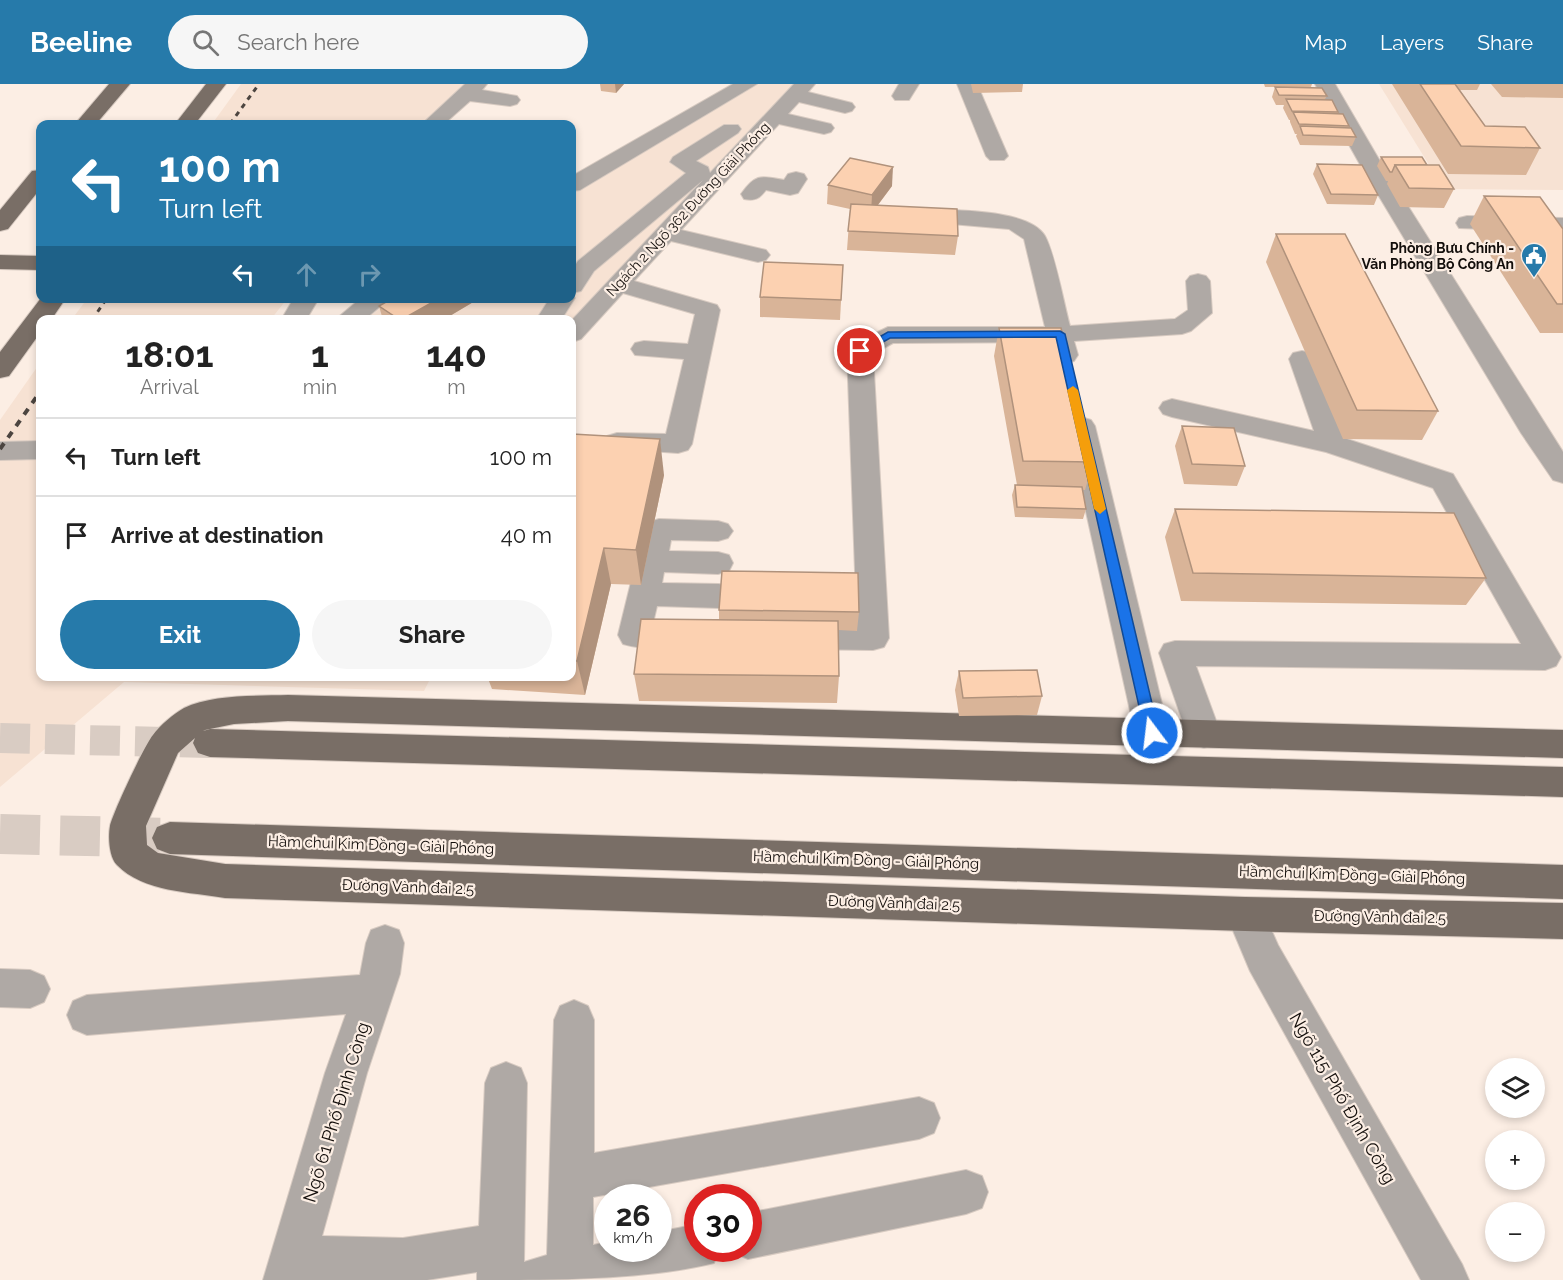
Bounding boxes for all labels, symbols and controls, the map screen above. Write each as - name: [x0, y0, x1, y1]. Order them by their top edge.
- search box: [168, 15, 588, 69]
- text: Beeline: [30, 26, 132, 59]
- icon: search: [189, 26, 222, 59]
- text: Search here: [237, 29, 359, 55]
- text: Map: [1304, 30, 1347, 55]
- text: Layers: [1380, 30, 1444, 55]
- text: Share: [1477, 30, 1533, 55]
- street label: Ngách 2 Ngõ 362 Đường Giải Phóng: [603, 119, 773, 299]
- text: 100 m: [159, 143, 281, 192]
- icon: left: [60, 144, 138, 222]
- text: Turn left: [159, 193, 262, 224]
- place label: Phòng Bưu Chính - Văn Phòng Bộ Công An: [1362, 240, 1514, 272]
- public building icon: Phòng Bưu Chính - Văn Phòng Bộ Công An: [1519, 241, 1549, 279]
- icon: left: [227, 258, 260, 291]
- icon: ahead: [290, 258, 323, 291]
- icon: right: [353, 258, 386, 291]
- pin: [834, 325, 885, 376]
- text: 18:01: [125, 333, 214, 375]
- text: 1: [311, 333, 329, 375]
- text: 140: [426, 333, 487, 375]
- icon: arrive: [843, 334, 876, 367]
- text: Arrival: [140, 375, 199, 399]
- text: min: [303, 375, 337, 399]
- text: m: [447, 375, 466, 399]
- icon: left: [60, 441, 93, 474]
- text: Turn left: [111, 444, 201, 470]
- text: 100 m: [490, 444, 552, 470]
- icon: arrive: [60, 519, 93, 552]
- text: Arrive at destination: [111, 522, 324, 548]
- text: 40 m: [501, 522, 552, 548]
- button: Exit: [60, 600, 300, 669]
- button: Share: [312, 600, 552, 669]
- position arrow: [1120, 701, 1184, 765]
- street label: Hầm chui Kim Đồng - Giải Phóng: [268, 832, 494, 858]
- street label: Hầm chui Kim Đồng - Giải Phóng: [753, 847, 979, 873]
- street label: Hầm chui Kim Đồng - Giải Phóng: [1239, 862, 1465, 888]
- street label: Đường Vành đai 2.5: [342, 876, 474, 898]
- street label: Đường Vành đai 2.5: [828, 892, 960, 914]
- street label: Đường Vành đai 2.5: [1314, 907, 1446, 927]
- street label: Ngõ 115 Phố Định Công: [1285, 1009, 1401, 1187]
- street label: Ngõ 61 Phố Định Công: [299, 1019, 373, 1205]
- map controls: [1485, 1058, 1545, 1262]
- button: layers: [1485, 1058, 1545, 1118]
- button: +: [1485, 1130, 1545, 1190]
- speed limit sign: 30: [684, 1184, 762, 1262]
- text: 26: [615, 1198, 651, 1233]
- button: −: [1485, 1202, 1545, 1262]
- text: km/h: [613, 1229, 653, 1247]

